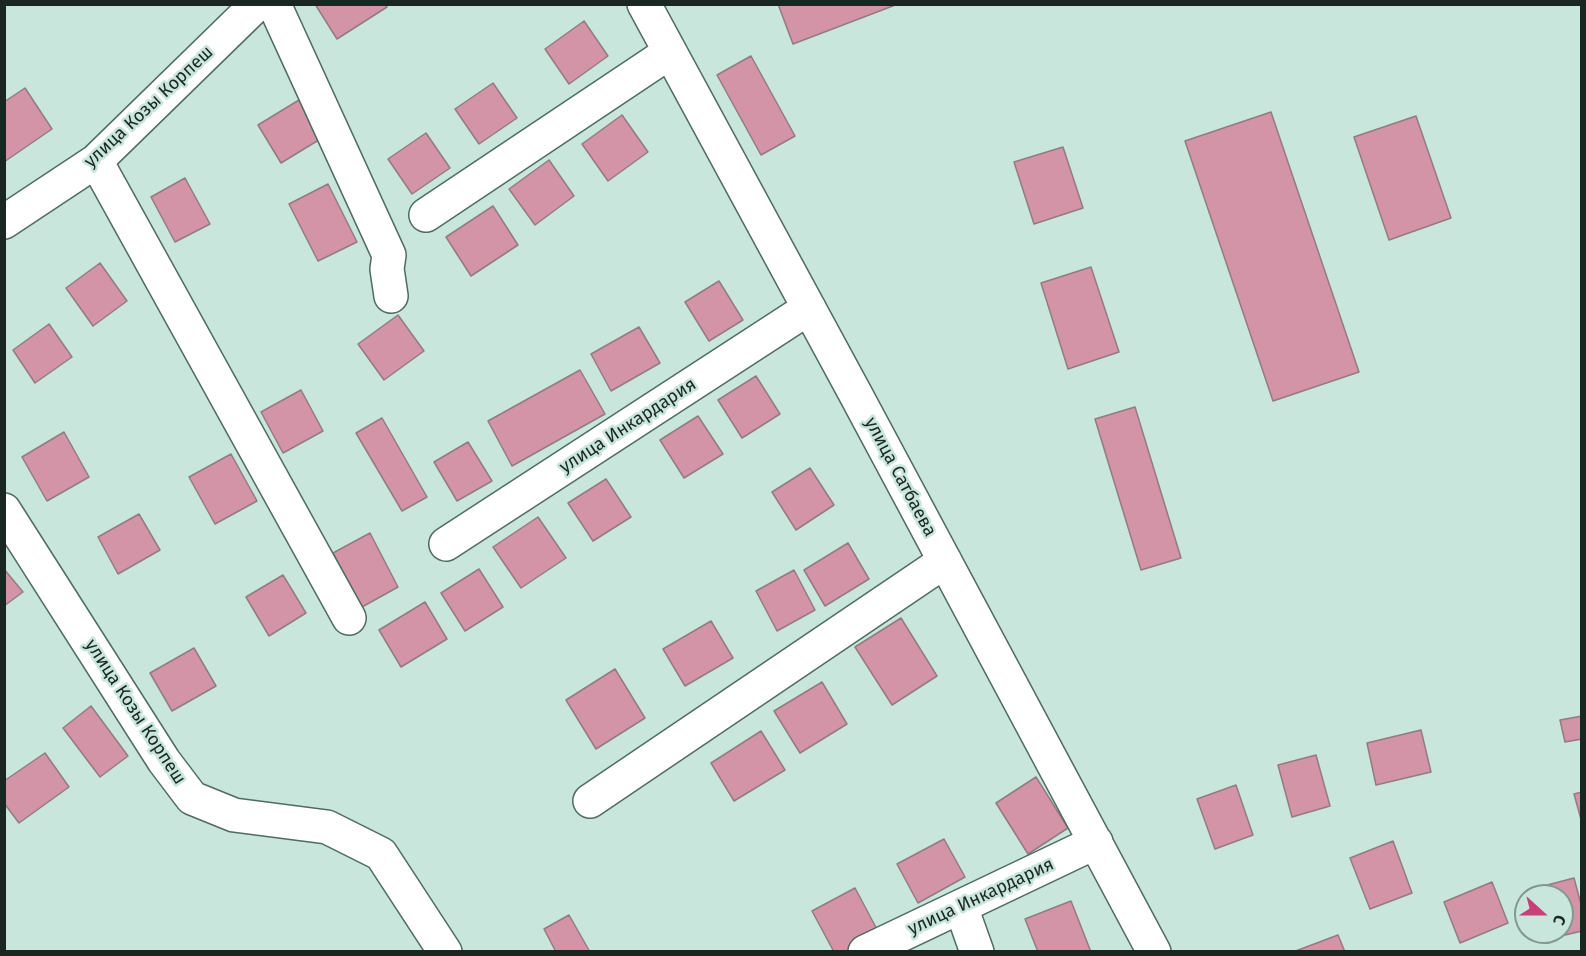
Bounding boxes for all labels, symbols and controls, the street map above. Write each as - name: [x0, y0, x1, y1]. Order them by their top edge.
- street label: улица Козы Корпеш: [80, 42, 218, 172]
- street label: улица Инкардария: [556, 374, 700, 478]
- street label: улица Сатбаева: [860, 414, 940, 540]
- street label: улица Козы Корпеш: [80, 635, 190, 789]
- street label: улица Инкардария: [905, 854, 1057, 940]
- north arrow: [1514, 884, 1574, 944]
- text: С: [1549, 912, 1570, 928]

